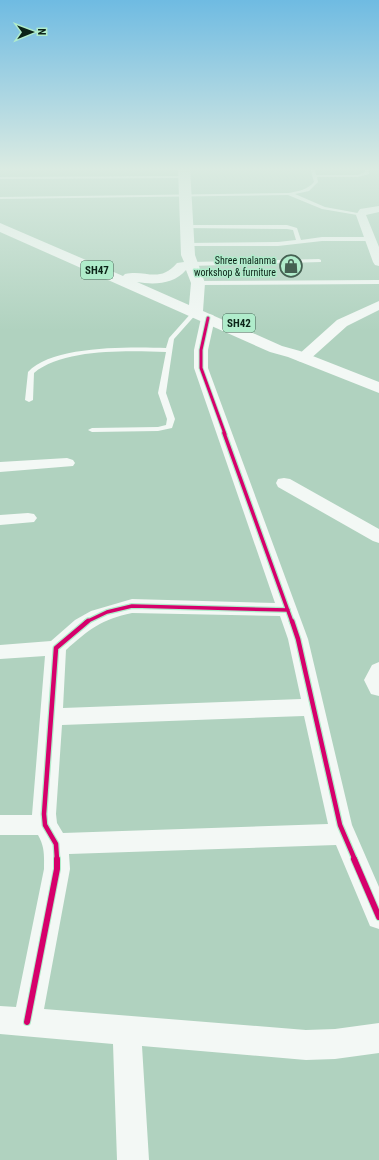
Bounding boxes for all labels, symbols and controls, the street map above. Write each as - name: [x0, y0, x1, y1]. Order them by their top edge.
- north arrow: [12, 12, 52, 52]
- text: N: [35, 28, 48, 36]
- shop icon: Shree malanma workshop & furniture: [278, 253, 304, 279]
- place label: Shree malanma workshop & furniture: [194, 255, 276, 278]
- road number: SH47: [81, 261, 113, 279]
- road number: SH42: [223, 314, 255, 332]

